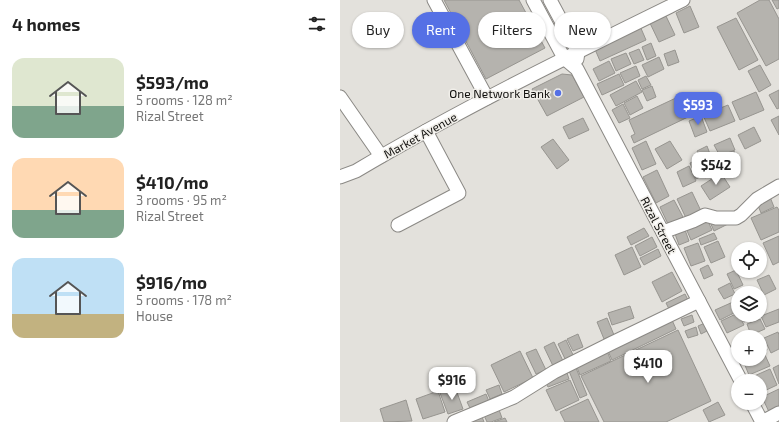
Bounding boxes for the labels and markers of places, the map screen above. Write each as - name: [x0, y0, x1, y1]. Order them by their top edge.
- place label: One Network Bank: [449, 86, 550, 100]
- marker: One Network Bank: [553, 88, 563, 98]
- pin: $593: [674, 92, 722, 126]
- pin: $542: [692, 152, 740, 186]
- pin: $410: [624, 350, 672, 384]
- pin: $916: [428, 367, 476, 401]

